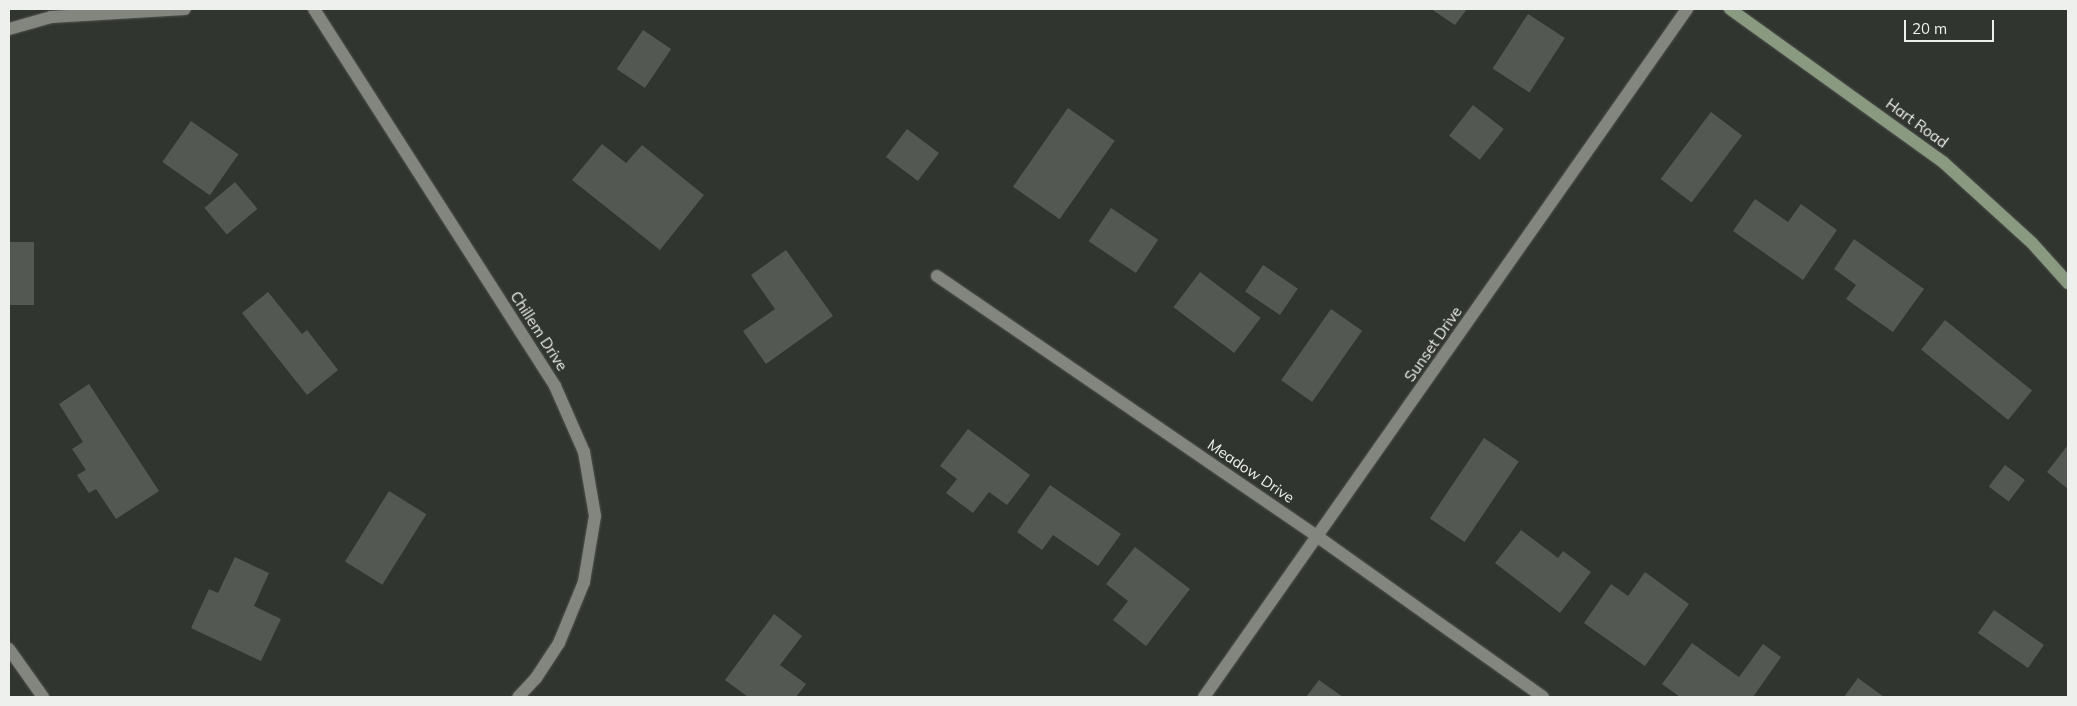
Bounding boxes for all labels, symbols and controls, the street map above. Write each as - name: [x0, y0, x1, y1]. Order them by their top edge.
- scale bar: [1907, 10, 1997, 42]
- text: 20 m: [1912, 19, 1947, 38]
- street label: Hart Road: [1882, 94, 1952, 152]
- street label: Chillem Drive: [507, 288, 571, 374]
- street label: Sunset Drive: [1400, 303, 1466, 385]
- street label: Meadow Drive: [1204, 435, 1298, 507]

